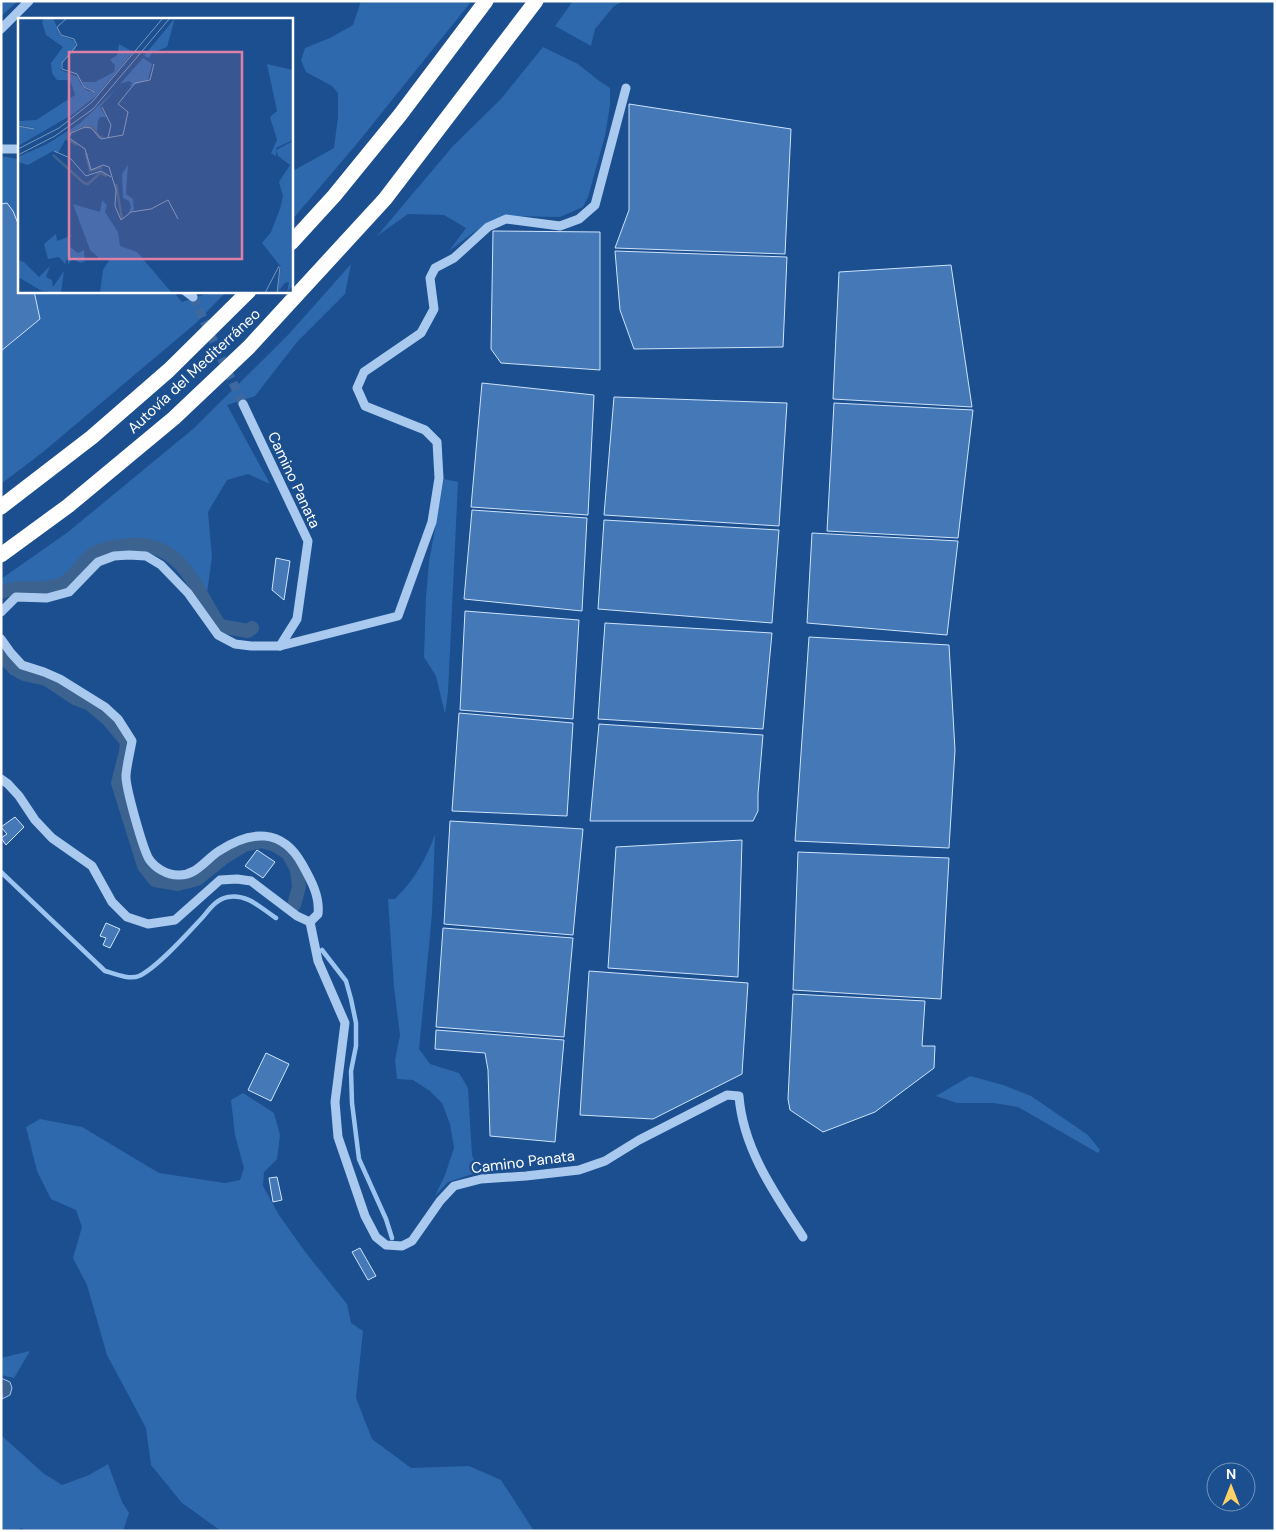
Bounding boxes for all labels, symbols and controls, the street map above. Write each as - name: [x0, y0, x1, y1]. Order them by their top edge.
- inset map: [18, 18, 292, 292]
- street label: Autovía del Mediterráneo: [123, 304, 265, 438]
- street label: Camino Panata: [263, 428, 325, 532]
- street label: Camino Panata: [470, 1146, 576, 1178]
- north arrow: [1206, 1462, 1256, 1512]
- text: N: [1226, 1465, 1236, 1483]

